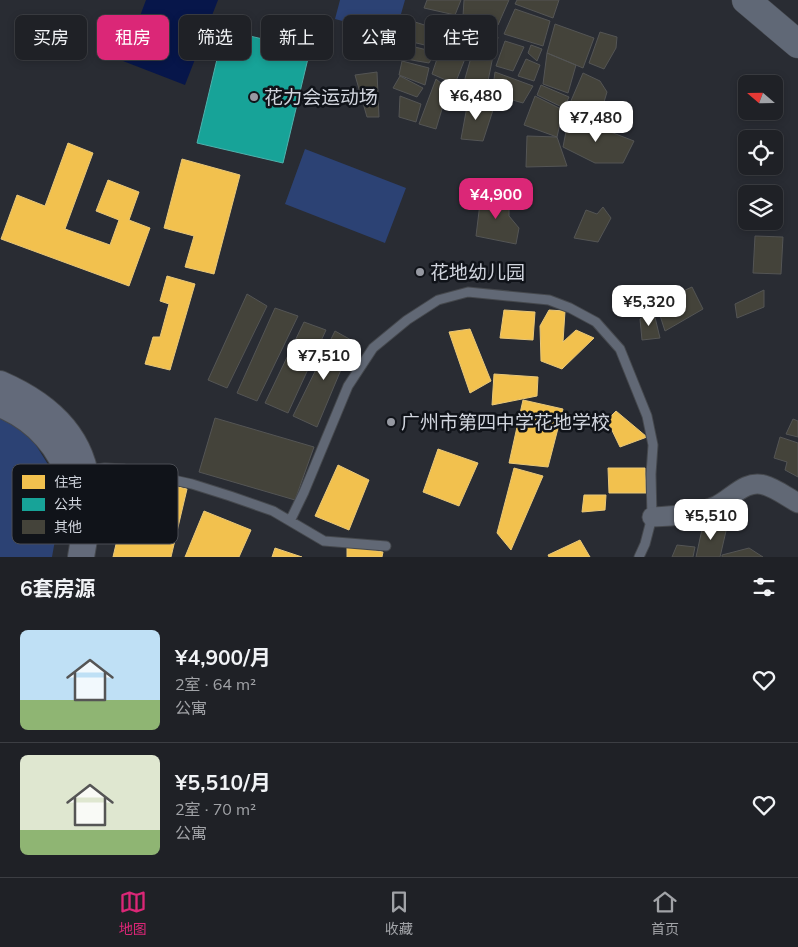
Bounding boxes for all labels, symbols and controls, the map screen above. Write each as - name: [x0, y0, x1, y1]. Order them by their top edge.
- chip: 买房: [15, 15, 87, 60]
- chip: 租房: [97, 15, 169, 60]
- chip: 筛选: [179, 15, 251, 60]
- chip: 新上: [261, 15, 333, 60]
- chip: 公寓: [343, 15, 415, 60]
- chip: 住宅: [425, 15, 497, 60]
- north arrow: [738, 75, 782, 120]
- map controls: [738, 75, 783, 230]
- pin: ¥6,480: [435, 78, 517, 121]
- place label: 花力会运动场: [264, 85, 378, 109]
- text: ¥6,480: [450, 85, 502, 105]
- marker: 花力会运动场: [248, 91, 260, 103]
- pin: ¥7,480: [555, 100, 637, 143]
- text: ¥7,480: [570, 107, 622, 127]
- button: locate: [738, 130, 783, 175]
- pin: ¥4,900: [455, 178, 537, 220]
- text: ¥4,900: [470, 184, 522, 204]
- button: layers: [738, 185, 783, 230]
- place label: 花地幼儿园: [430, 260, 525, 284]
- marker: 花地幼儿园: [414, 266, 426, 278]
- pin: ¥5,320: [608, 284, 690, 327]
- text: ¥5,320: [623, 291, 675, 311]
- pin: ¥7,510: [283, 338, 365, 381]
- text: ¥7,510: [298, 345, 350, 365]
- place label: 广州市第四中学花地学校: [401, 410, 610, 434]
- marker: 广州市第四中学花地学校: [385, 416, 397, 428]
- legend: [12, 464, 178, 544]
- text: 住宅: [54, 473, 82, 491]
- text: 公共: [54, 495, 82, 513]
- pin: ¥5,510: [670, 498, 752, 541]
- text: ¥5,510: [685, 505, 737, 525]
- text: 其他: [54, 518, 82, 536]
- icon: filters: [750, 573, 778, 601]
- text: 6套房源: [20, 575, 96, 601]
- text: ¥4,900/月: [175, 644, 271, 670]
- icon: home: [60, 650, 120, 710]
- icon: heart: [750, 666, 778, 694]
- text: 2室 · 64 m²: [175, 674, 256, 694]
- text: 公寓: [175, 698, 207, 718]
- text: ¥5,510/月: [175, 769, 271, 795]
- icon: home: [60, 775, 120, 835]
- icon: heart: [750, 791, 778, 819]
- text: 2室 · 70 m²: [175, 799, 256, 819]
- text: 公寓: [175, 823, 207, 843]
- tab: 地图: [119, 888, 147, 938]
- tab: 收藏: [385, 888, 413, 938]
- tab: 首页: [651, 888, 679, 938]

